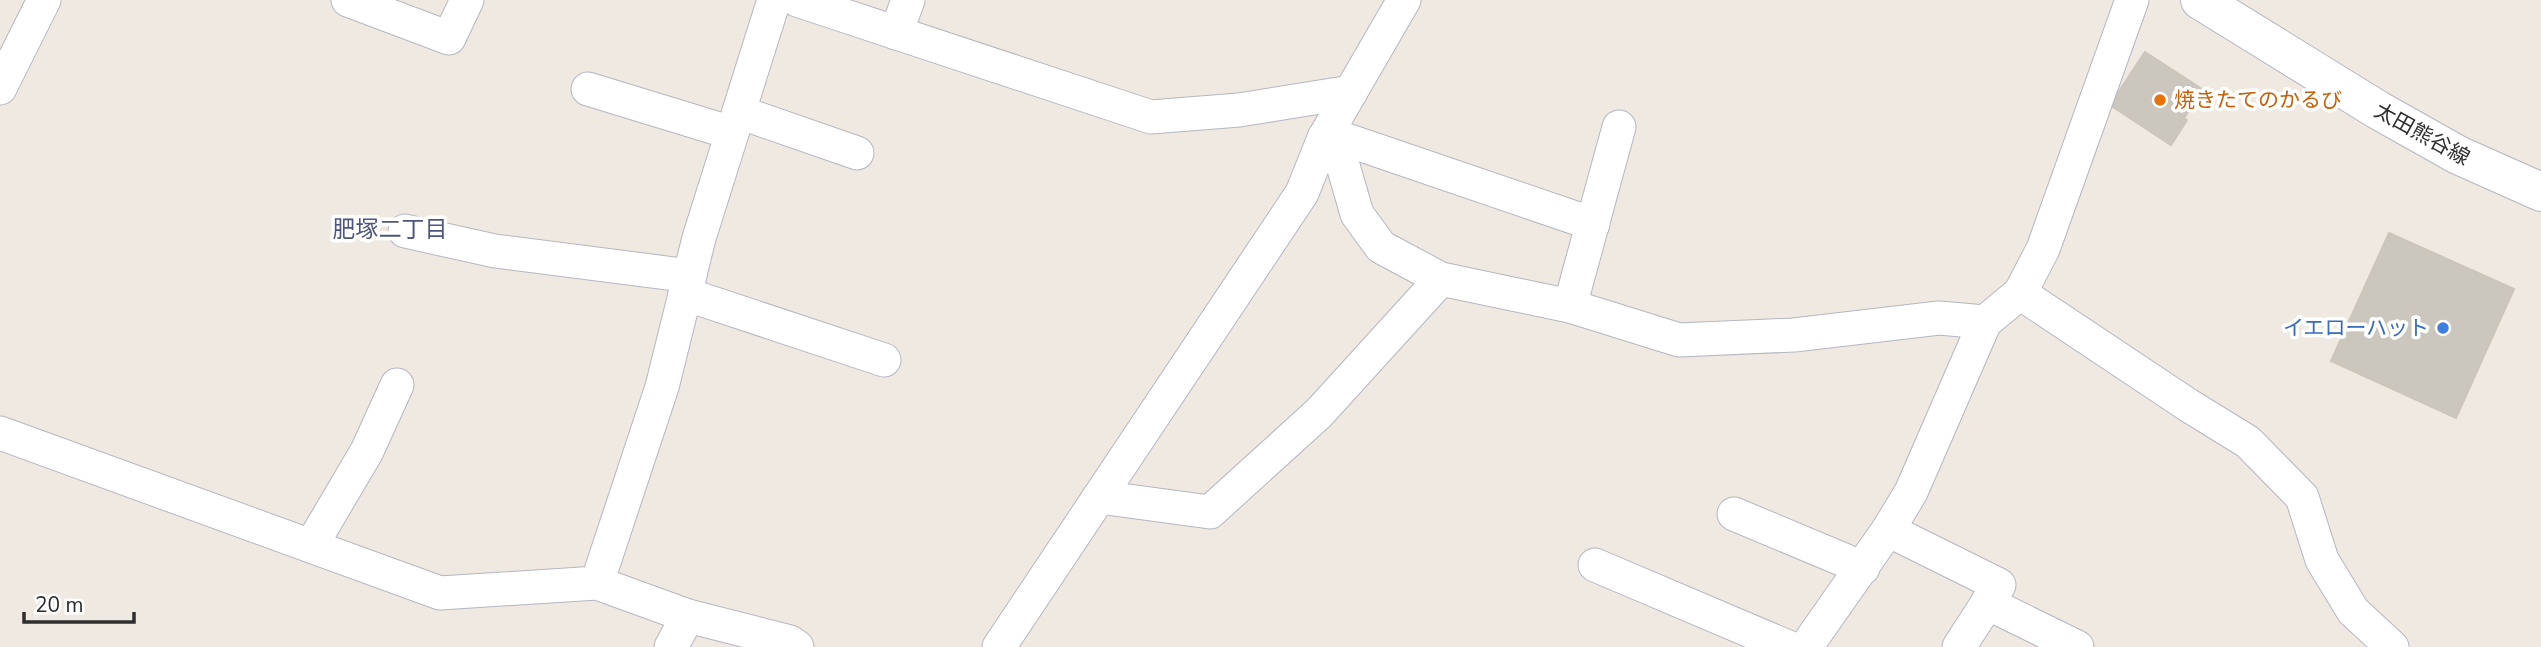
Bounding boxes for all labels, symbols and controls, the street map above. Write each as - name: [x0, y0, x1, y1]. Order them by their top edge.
- place label: 焼きたてのかるび: [2174, 86, 2342, 114]
- marker: 焼きたてのかるび: [2152, 92, 2168, 108]
- street label: 太田熊谷線: [2369, 96, 2475, 172]
- district label: 肥塚二丁目: [333, 214, 448, 245]
- place label: イエローハット: [2283, 314, 2429, 342]
- marker: イエローハット: [2435, 320, 2451, 336]
- scale bar: [24, 580, 135, 624]
- text: 20 m: [35, 591, 84, 619]

